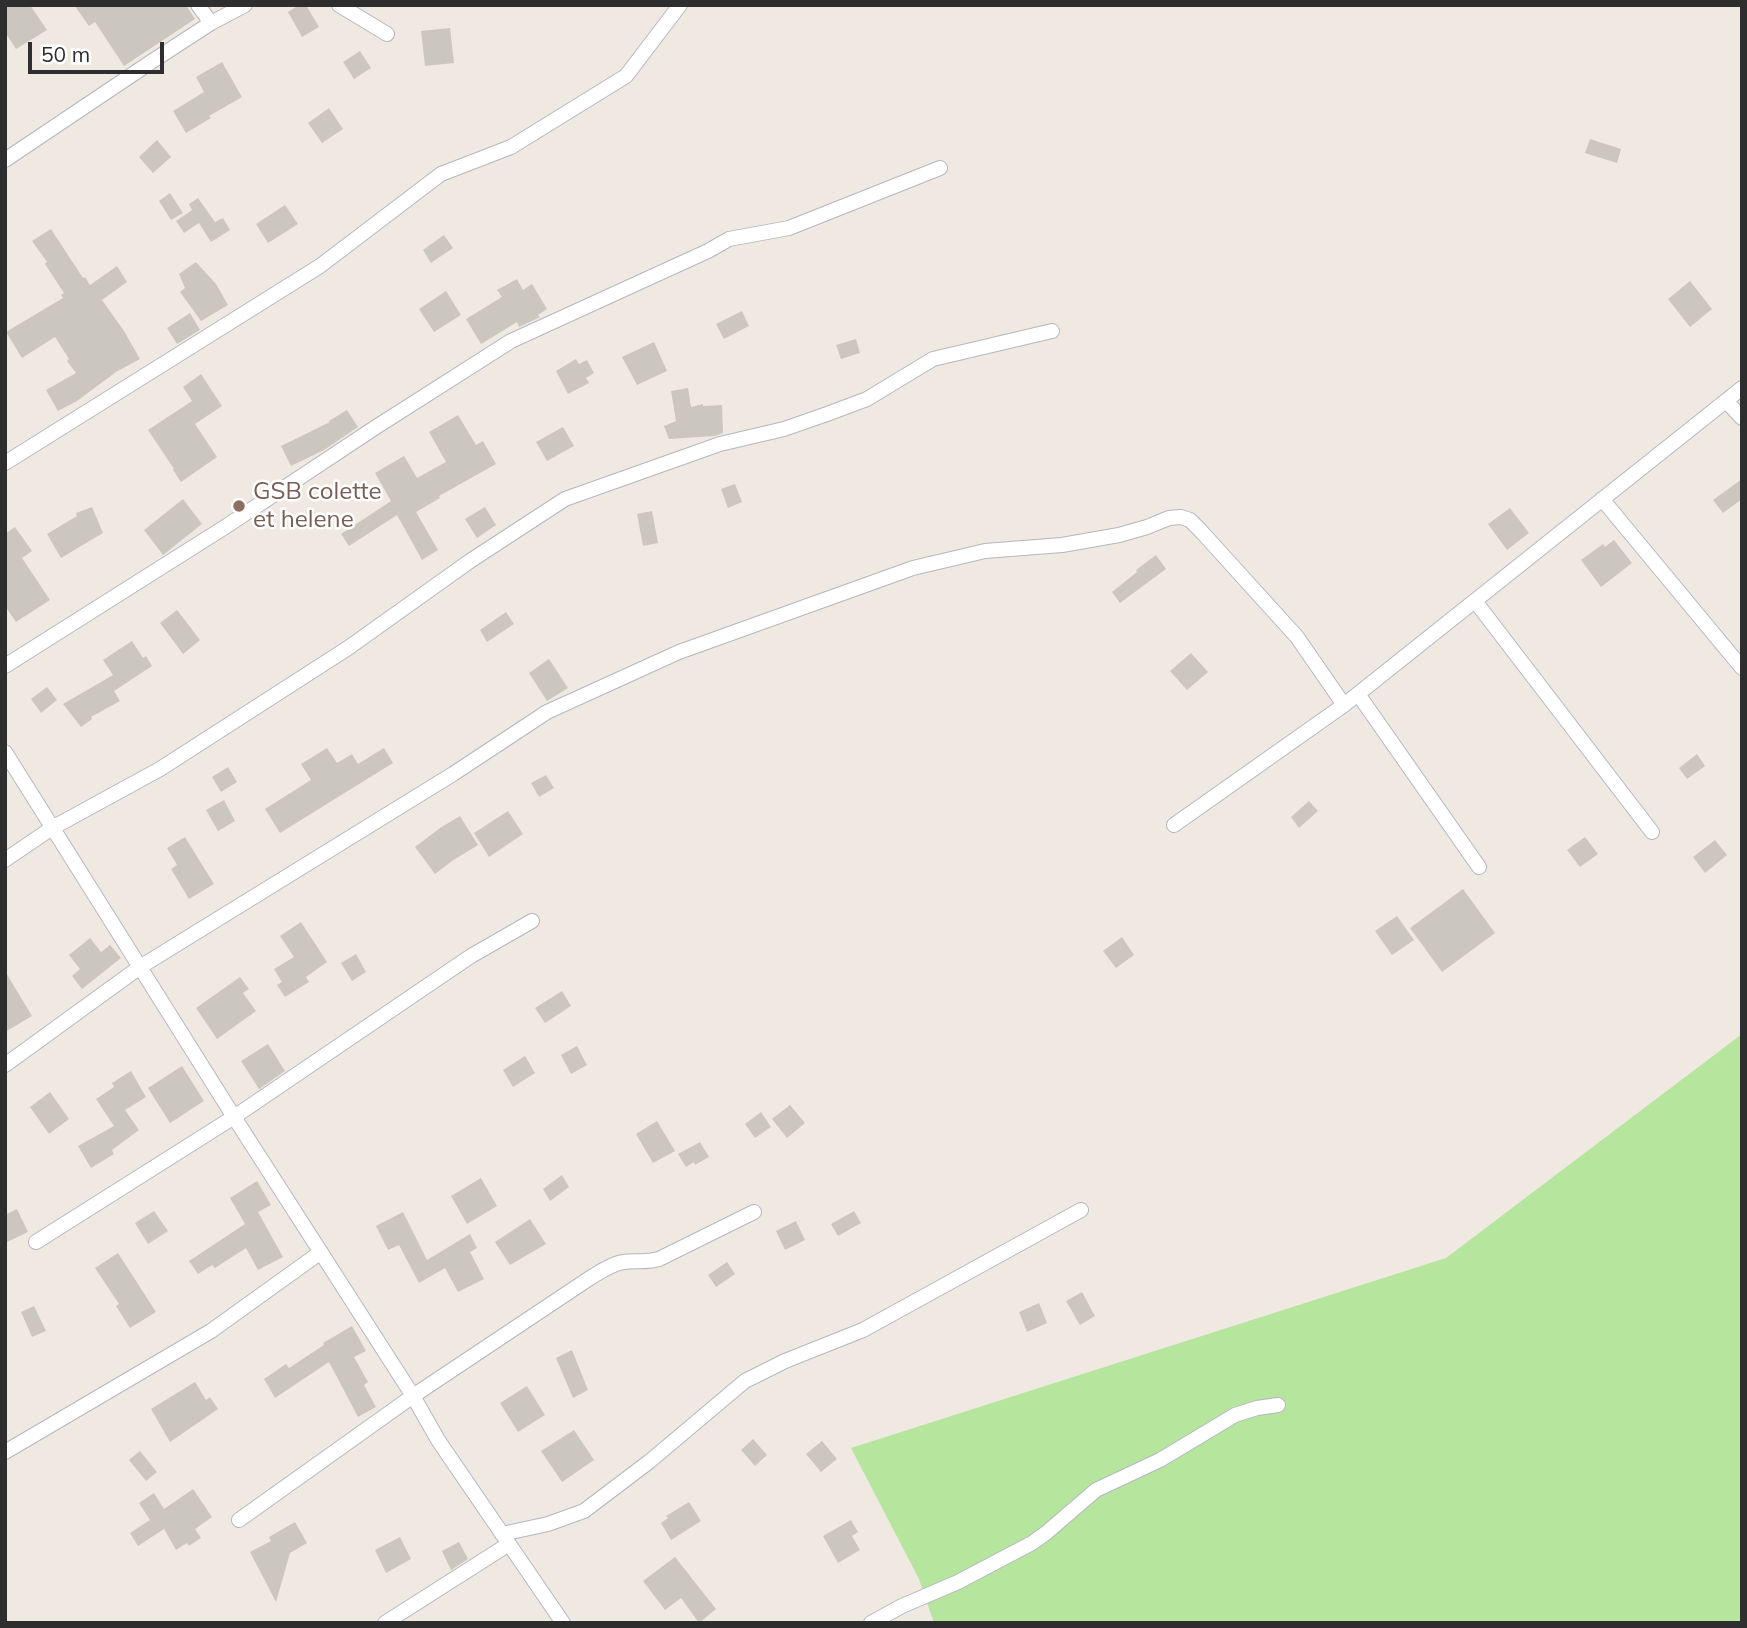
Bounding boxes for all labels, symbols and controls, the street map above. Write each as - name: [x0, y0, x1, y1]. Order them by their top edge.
- scale bar: [32, 28, 168, 72]
- text: 50 m: [41, 41, 90, 67]
- place label: GSB colette et helene: [253, 478, 382, 534]
- marker: GSB colette et helene: [231, 498, 247, 514]

